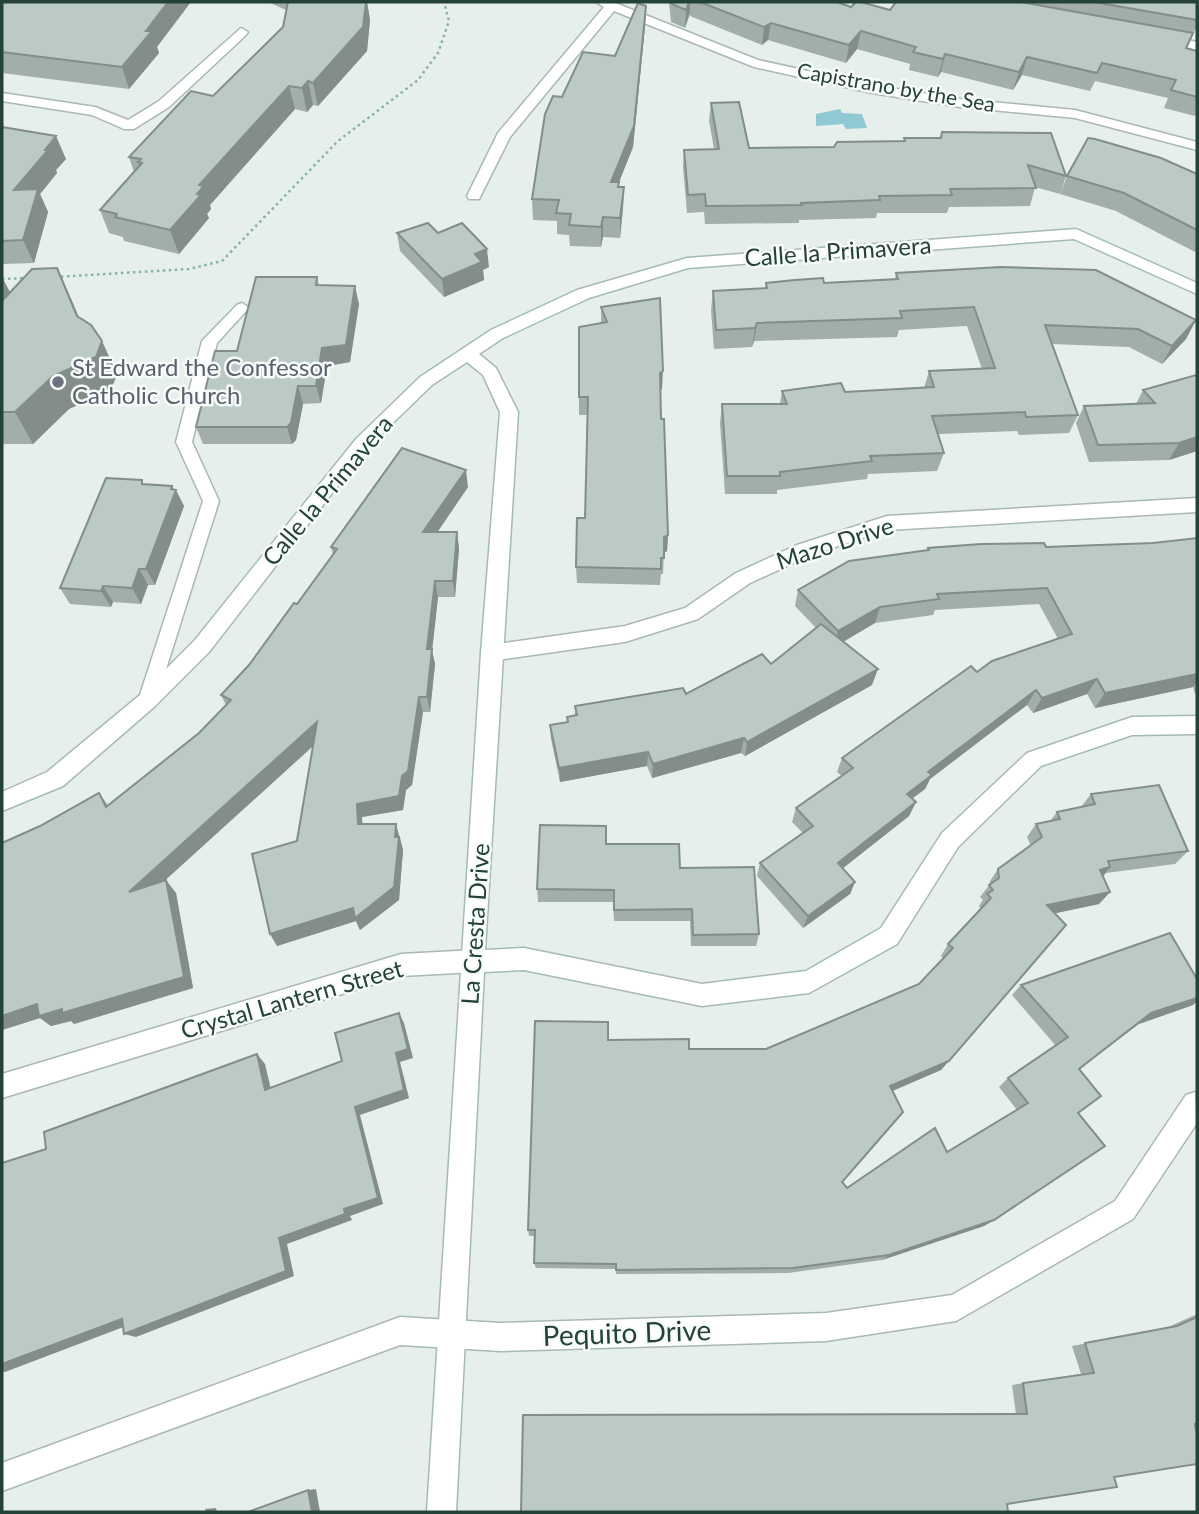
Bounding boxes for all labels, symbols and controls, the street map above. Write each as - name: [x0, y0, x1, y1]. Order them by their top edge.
- street label: Capistrano by the Sea: [795, 57, 997, 116]
- street label: Calle la Primavera: [744, 230, 932, 271]
- place label: St Edward the Confessor Catholic Church: [72, 352, 332, 409]
- marker: St Edward the Confessor Catholic Church: [50, 374, 66, 390]
- street label: Calle la Primavera: [256, 409, 398, 571]
- street label: Mazo Drive: [772, 510, 897, 575]
- street label: La Cresta Drive: [454, 842, 495, 1005]
- street label: Crystal Lantern Street: [177, 953, 406, 1044]
- street label: Pequito Drive: [542, 1312, 712, 1352]

